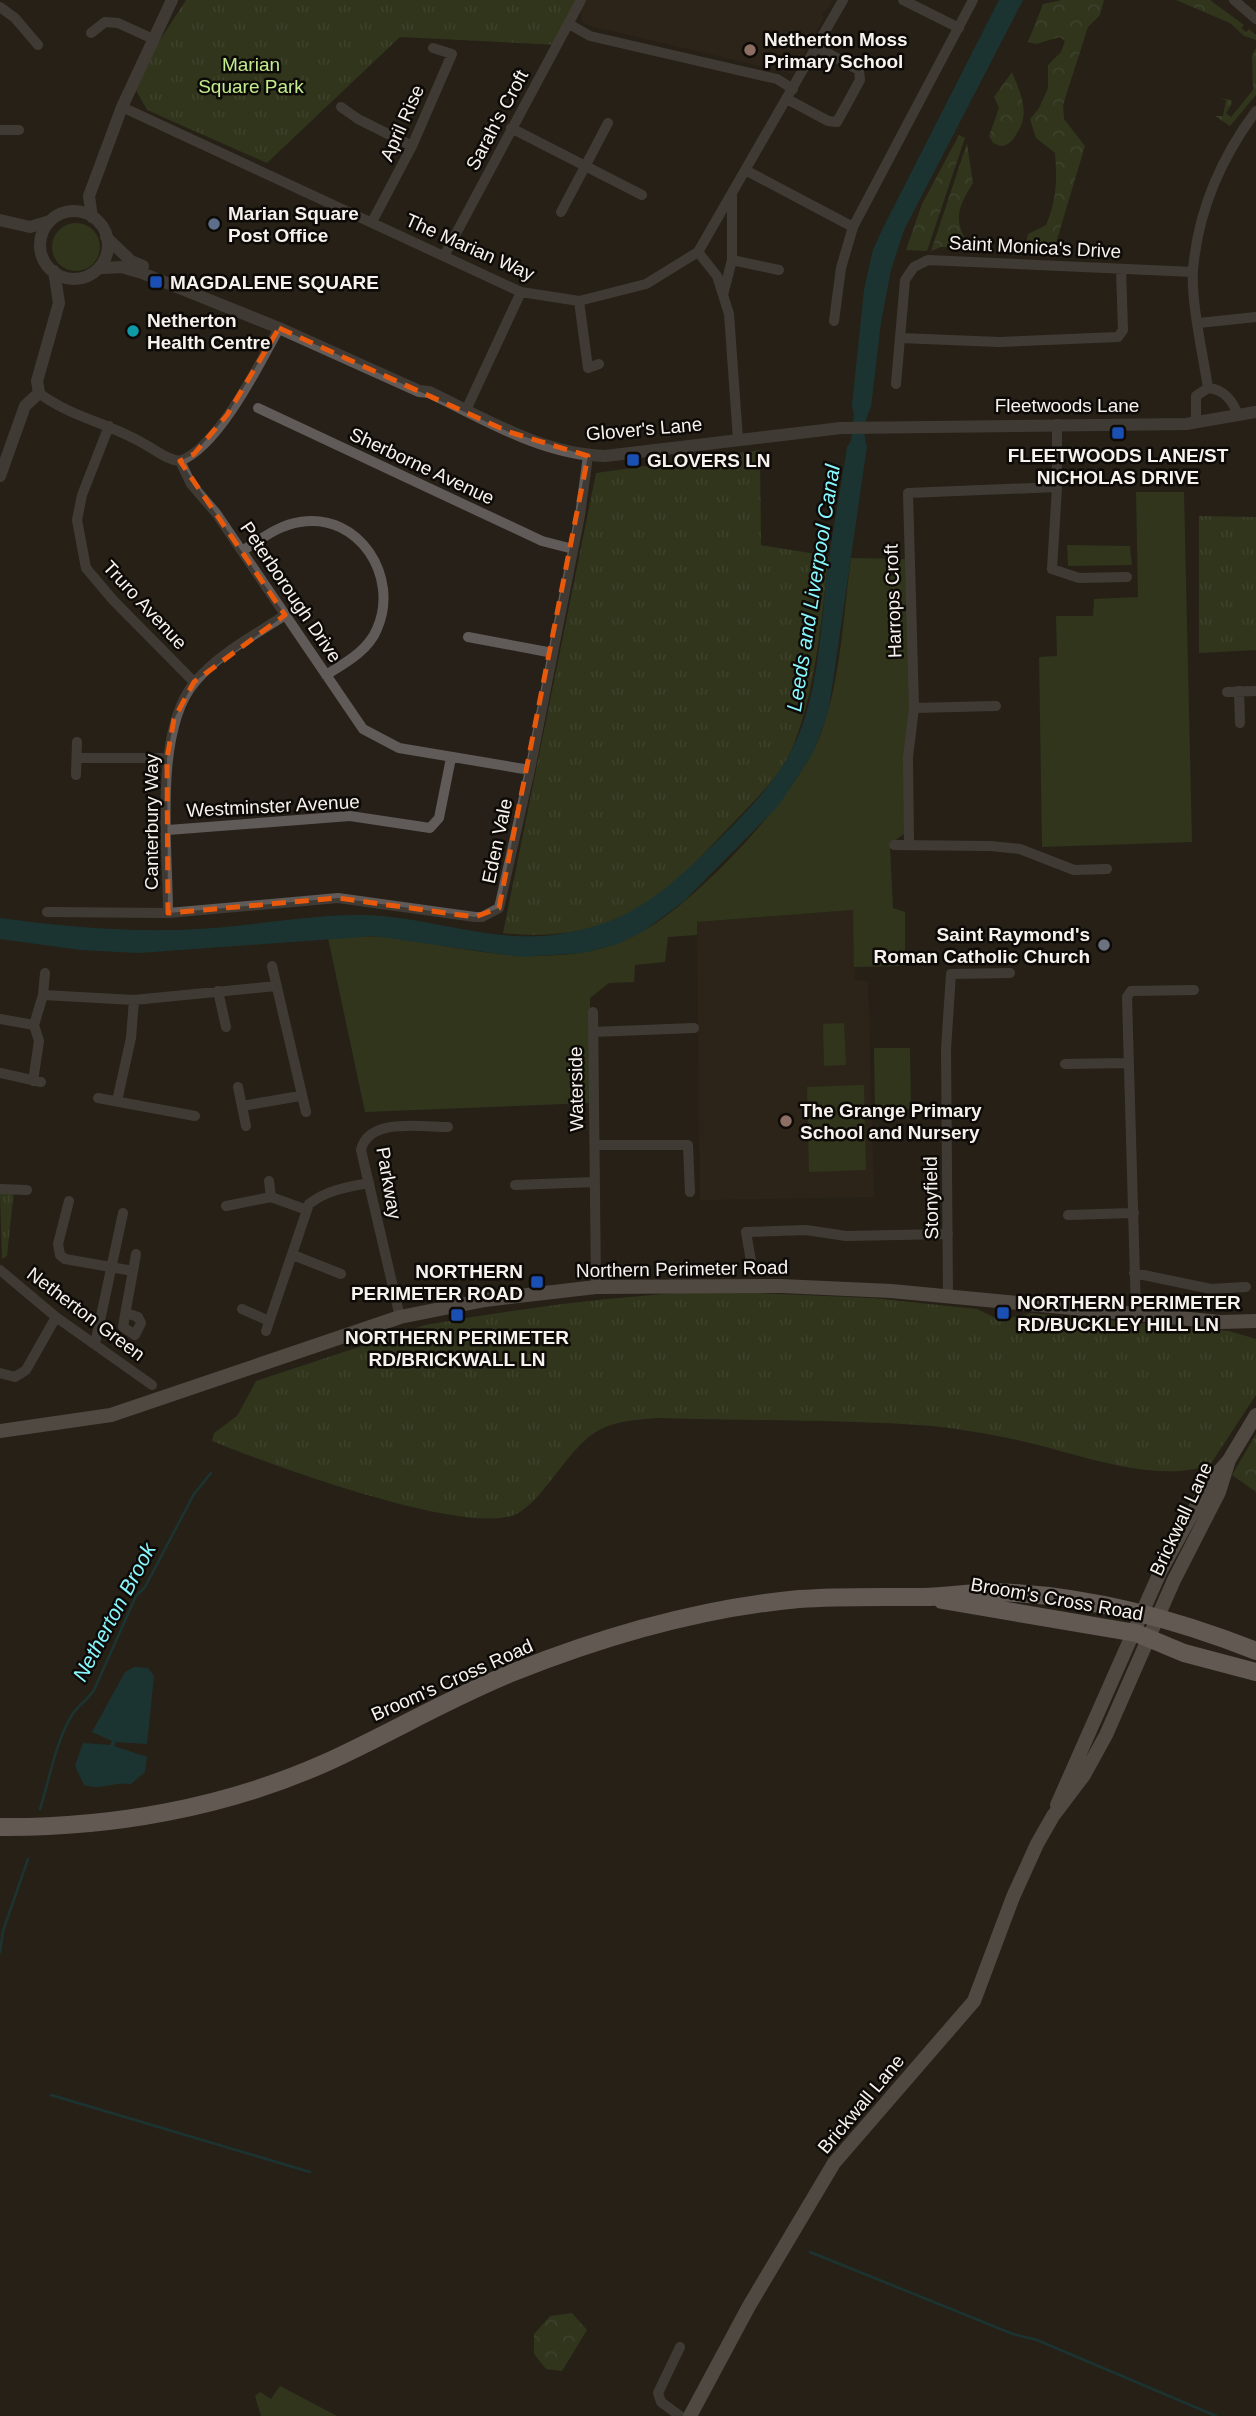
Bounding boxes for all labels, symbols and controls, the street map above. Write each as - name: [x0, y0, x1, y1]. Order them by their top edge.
- place label: Netherton Moss Primary School: [764, 29, 908, 72]
- marker: Netherton Moss Primary School: [742, 42, 758, 58]
- park label: Marian Square Park: [198, 54, 304, 97]
- street label: Sarah's Croft: [462, 66, 532, 174]
- street label: April Rise: [376, 82, 428, 164]
- place label: Marian Square Post Office: [228, 203, 359, 246]
- street label: The Marian Way: [402, 209, 538, 285]
- marker: Marian Square Post Office: [206, 216, 222, 232]
- street label: Saint Monica's Drive: [948, 232, 1122, 262]
- place label: MAGDALENE SQUARE: [170, 272, 379, 293]
- marker: MAGDALENE SQUARE: [148, 274, 164, 290]
- place label: Netherton Health Centre: [147, 310, 271, 353]
- marker: Netherton Health Centre: [125, 323, 141, 339]
- street label: Fleetwoods Lane: [995, 395, 1139, 416]
- street label: Glover's Lane: [585, 413, 703, 445]
- street label: Sherborne Avenue: [346, 423, 498, 509]
- marker: FLEETWOODS LANE/ST NICHOLAS DRIVE: [1110, 425, 1126, 441]
- place label: FLEETWOODS LANE/ST NICHOLAS DRIVE: [1008, 445, 1229, 488]
- place label: GLOVERS LN: [647, 450, 771, 471]
- marker: GLOVERS LN: [625, 452, 641, 468]
- water label: Leeds and Liverpool Canal: [782, 462, 844, 713]
- street label: Peterborough Drive: [236, 518, 346, 666]
- street label: Harrops Croft: [880, 543, 905, 658]
- street label: Truro Avenue: [99, 557, 191, 653]
- street label: Canterbury Way: [141, 753, 162, 890]
- street label: Westminster Avenue: [186, 791, 360, 821]
- street label: Eden Vale: [478, 797, 516, 885]
- place label: Saint Raymond's Roman Catholic Church: [874, 924, 1090, 967]
- marker: Saint Raymond's Roman Catholic Church: [1096, 937, 1112, 953]
- street label: Waterside: [565, 1046, 587, 1132]
- place label: The Grange Primary School and Nursery: [800, 1100, 982, 1143]
- marker: The Grange Primary School and Nursery: [778, 1113, 794, 1129]
- street label: Parkway: [372, 1145, 406, 1221]
- street label: Stonyfield: [920, 1156, 942, 1240]
- street label: Northern Perimeter Road: [576, 1257, 788, 1281]
- place label: NORTHERN PERIMETER ROAD: [351, 1261, 523, 1304]
- street label: Netherton Green: [23, 1263, 149, 1365]
- marker: NORTHERN PERIMETER ROAD: [529, 1274, 545, 1290]
- place label: NORTHERN PERIMETER RD/BUCKLEY HILL LN: [1017, 1292, 1241, 1335]
- marker: NORTHERN PERIMETER RD/BUCKLEY HILL LN: [995, 1305, 1011, 1321]
- marker: NORTHERN PERIMETER RD/BRICKWALL LN: [449, 1307, 465, 1323]
- place label: NORTHERN PERIMETER RD/BRICKWALL LN: [345, 1327, 569, 1370]
- street label: Brickwall Lane: [1146, 1459, 1216, 1579]
- water label: Netherton Brook: [68, 1538, 161, 1685]
- street label: Broom's Cross Road: [969, 1573, 1145, 1625]
- street label: Broom's Cross Road: [368, 1635, 536, 1725]
- street label: Brickwall Lane: [814, 2050, 908, 2158]

